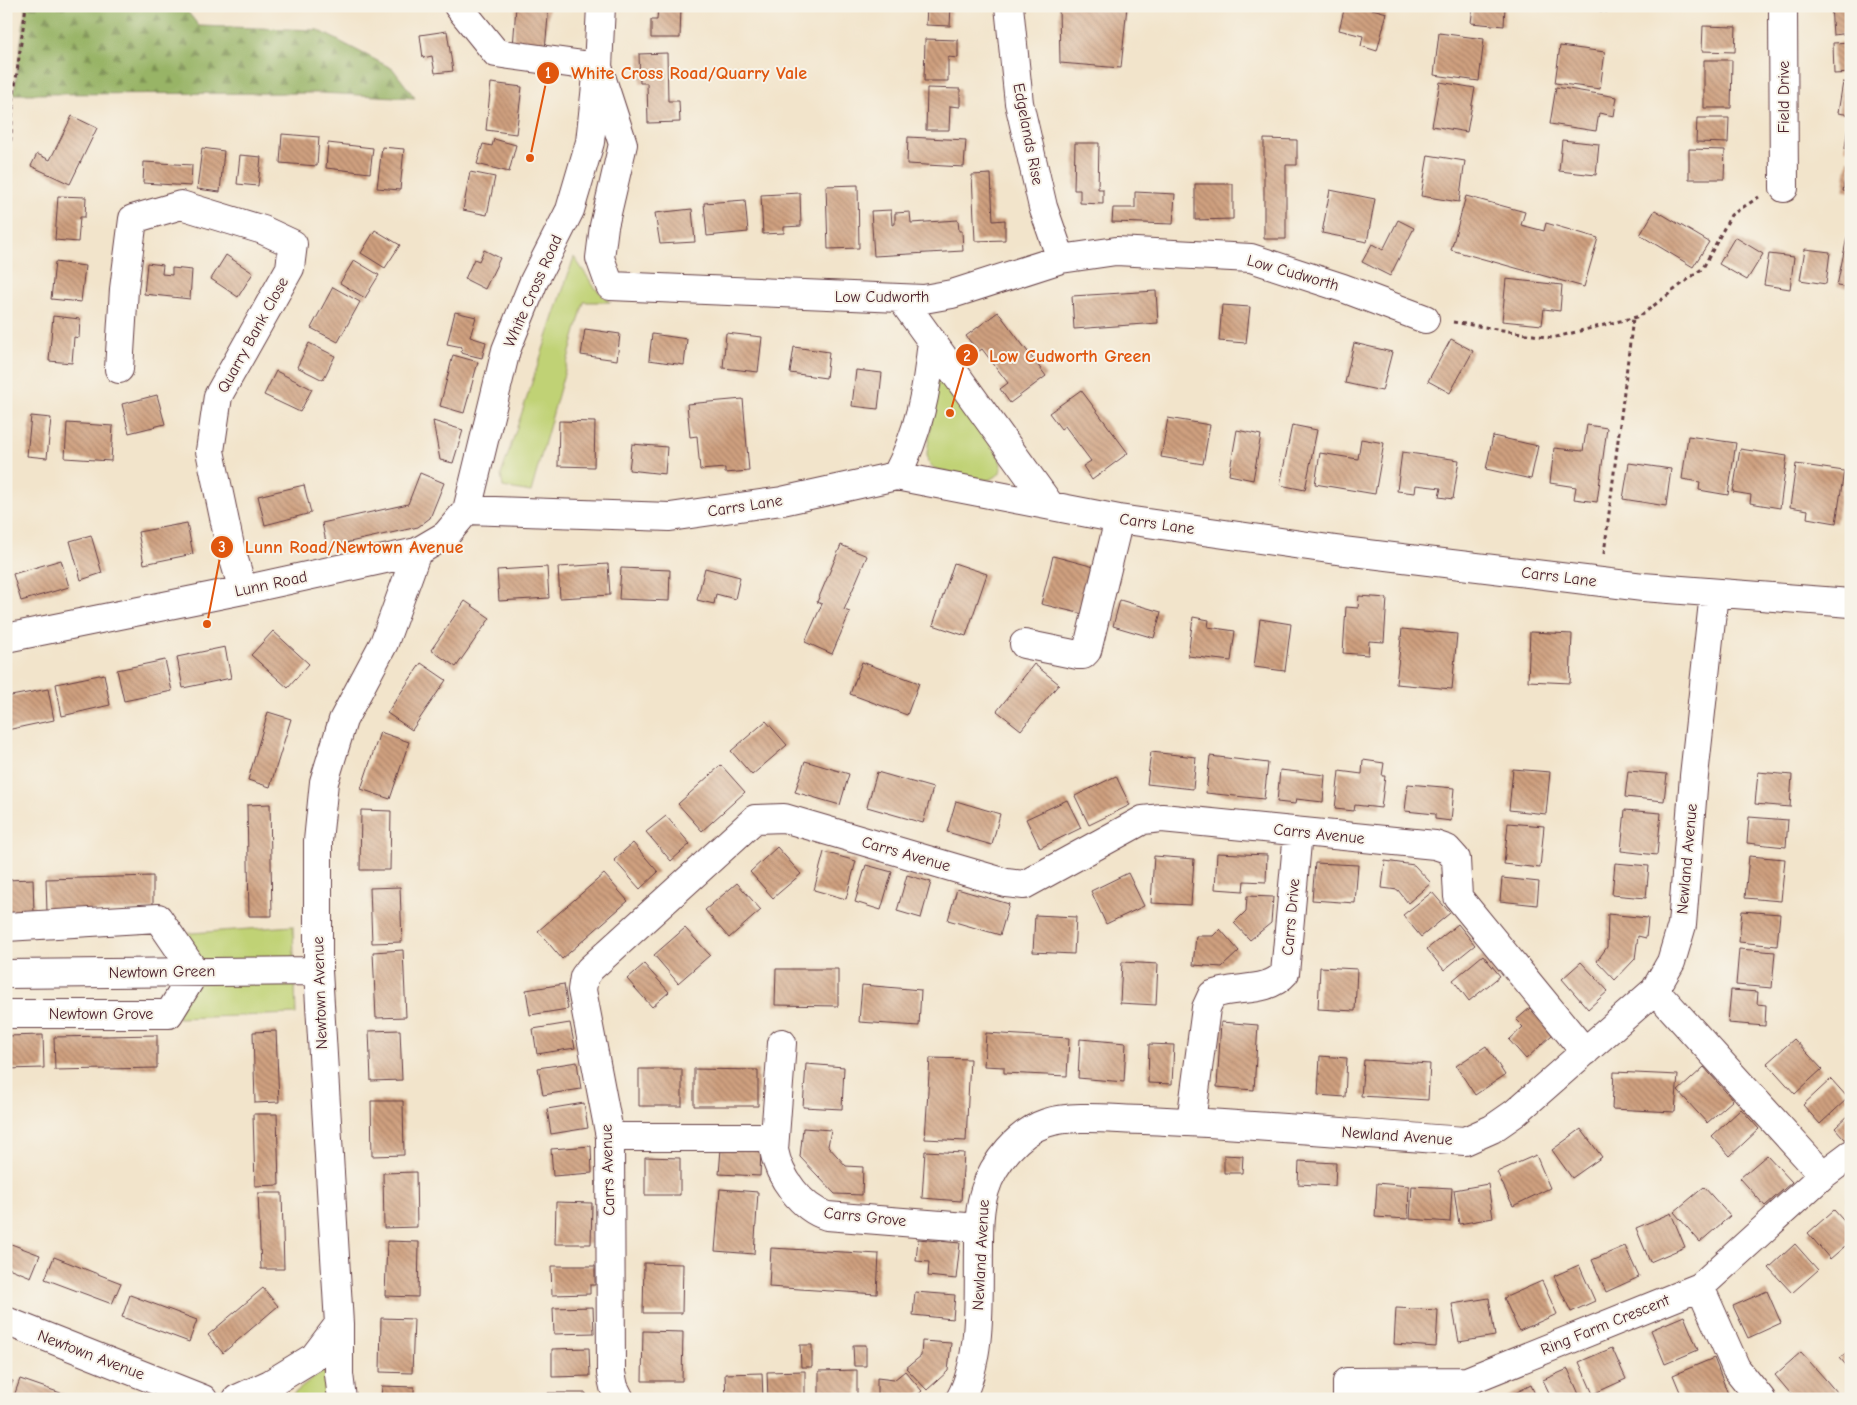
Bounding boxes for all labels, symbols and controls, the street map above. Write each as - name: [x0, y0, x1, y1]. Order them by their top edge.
- callout: White Cross Road/Quarry Vale: [536, 56, 817, 89]
- street label: Field Drive: [1775, 61, 1793, 133]
- text: White Cross Road/Quarry Vale: [571, 63, 807, 84]
- text: 1: [545, 64, 551, 82]
- street label: Edgelands Rise: [1009, 81, 1047, 187]
- street label: White Cross Road: [500, 232, 566, 350]
- street label: Low Cudworth: [1245, 251, 1341, 295]
- street label: Quarry Bank Close: [214, 274, 292, 396]
- street label: Low Cudworth: [835, 288, 929, 306]
- callout: Low Cudworth Green: [954, 339, 1161, 372]
- text: Low Cudworth Green: [989, 346, 1151, 367]
- text: 2: [963, 347, 971, 365]
- street label: Carrs Lane: [706, 491, 784, 521]
- street label: Carrs Lane: [1118, 510, 1196, 538]
- callout: Lunn Road/Newtown Avenue: [210, 531, 474, 564]
- text: Lunn Road/Newtown Avenue: [245, 537, 463, 558]
- text: 3: [218, 538, 226, 556]
- street label: Carrs Lane: [1520, 563, 1598, 591]
- street label: Lunn Road: [233, 568, 309, 600]
- street label: Newland Avenue: [1673, 803, 1701, 915]
- street label: Carrs Avenue: [1273, 820, 1365, 848]
- street label: Carrs Avenue: [860, 833, 952, 875]
- street label: Carrs Drive: [1279, 878, 1303, 956]
- street label: Newtown Avenue: [309, 936, 331, 1050]
- street label: Newtown Green: [108, 962, 216, 982]
- street label: Newtown Grove: [49, 1005, 153, 1023]
- street label: Newland Avenue: [1341, 1123, 1453, 1149]
- street label: Carrs Avenue: [597, 1124, 619, 1216]
- street label: Newland Avenue: [969, 1199, 993, 1311]
- street label: Carrs Grove: [823, 1204, 907, 1230]
- street label: Ring Farm Crescent: [1538, 1291, 1672, 1359]
- street label: Newtown Avenue: [35, 1326, 147, 1384]

